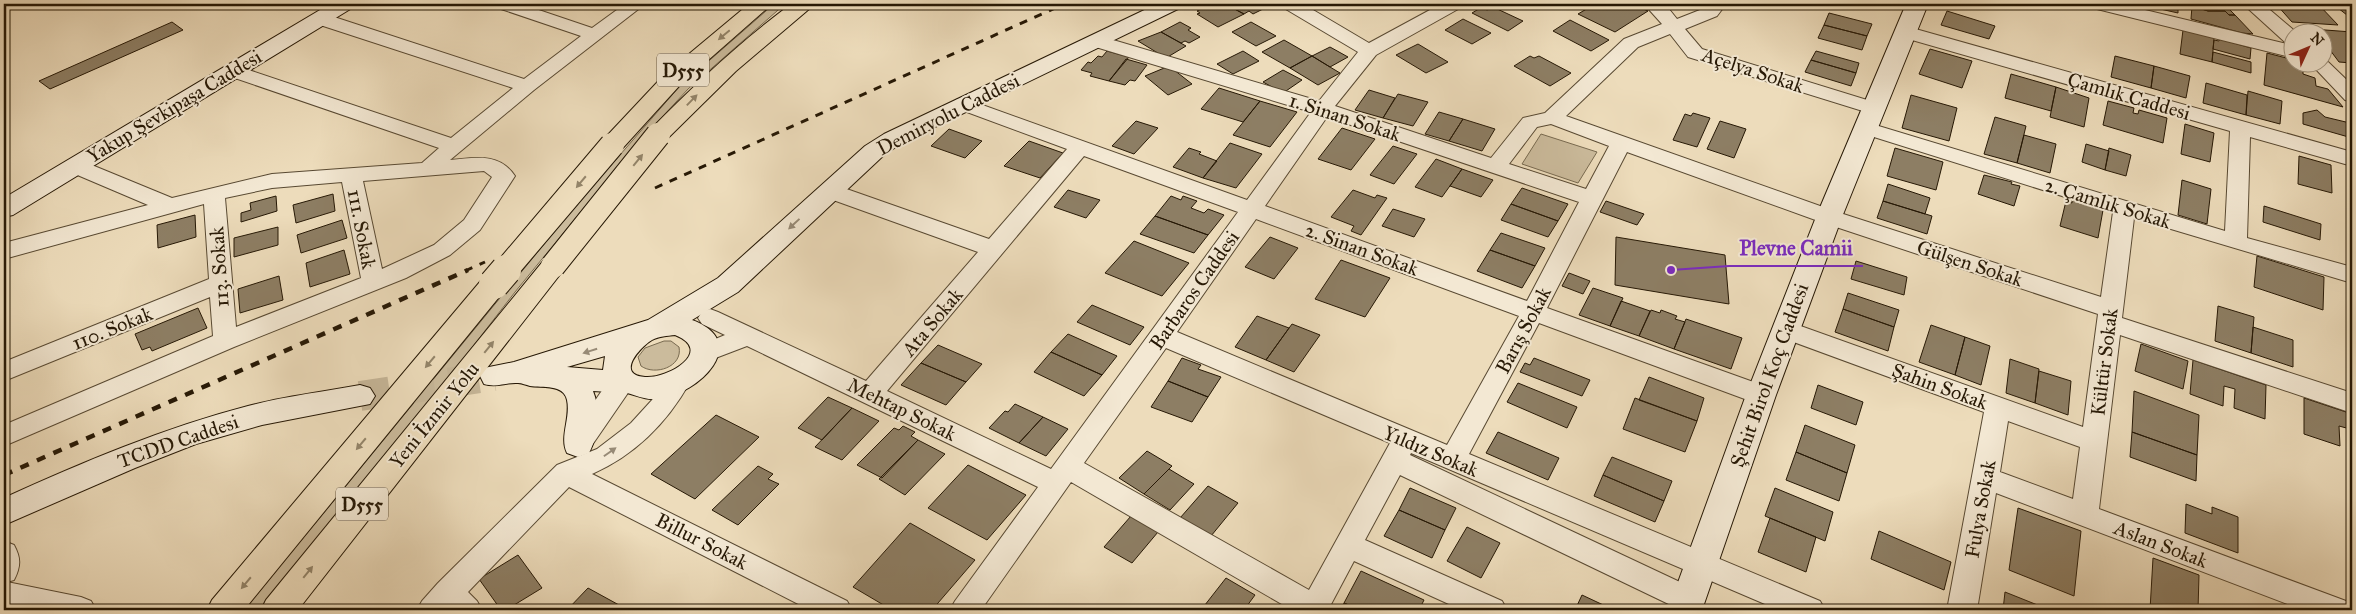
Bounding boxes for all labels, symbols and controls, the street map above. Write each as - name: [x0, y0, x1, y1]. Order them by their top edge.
- north arrow: [2284, 22, 2334, 72]
- text: N: [2307, 29, 2327, 50]
- one-way arrow: [718, 30, 731, 41]
- street label: Açelya Sokak: [1698, 42, 1808, 98]
- street label: Yakup Şevkipaşa Caddesi: [82, 44, 266, 168]
- road number: D555: [657, 54, 709, 86]
- street label: Demiryolu Caddesi: [873, 67, 1024, 160]
- street label: Çamlık Caddesi: [2065, 67, 2194, 125]
- street label: 1. Sinan Sokak: [1286, 88, 1405, 147]
- one-way arrow: [685, 95, 697, 107]
- one-way arrow: [633, 154, 644, 167]
- street label: 2. Çamlık Sokak: [2042, 172, 2175, 234]
- one-way arrow: [575, 175, 586, 188]
- street label: 111. Sokak: [343, 187, 382, 272]
- street label: 2. Sinan Sokak: [1302, 217, 1423, 281]
- one-way arrow: [788, 218, 800, 230]
- street label: 113. Sokak: [204, 225, 234, 308]
- street label: Barbaros Caddesi: [1144, 225, 1244, 354]
- callout: Plevne Camii: [1729, 230, 1863, 266]
- text: Plevne Camii: [1739, 235, 1853, 261]
- street label: Gülşen Sokak: [1914, 235, 2027, 292]
- street label: Şehit Birol Koç Caddesi: [1725, 279, 1814, 470]
- street label: Ata Sokak: [896, 282, 968, 362]
- street label: Barış Sokak: [1490, 282, 1556, 378]
- street label: 110. Sokak: [68, 301, 156, 355]
- street label: Kültür Sokak: [2086, 306, 2123, 417]
- one-way arrow: [483, 341, 494, 354]
- one-way arrow: [583, 348, 598, 355]
- one-way arrow: [424, 355, 435, 368]
- street label: Yeni İzmir Yolu: [383, 356, 484, 473]
- street label: Şahin Sokak: [1889, 358, 1992, 415]
- street label: Mehtap Sokak: [844, 372, 961, 446]
- street label: TCDD Caddesi: [114, 409, 242, 473]
- street label: Yıldız Sokak: [1380, 420, 1483, 482]
- one-way arrow: [356, 438, 367, 451]
- one-way arrow: [604, 447, 617, 457]
- street label: Fulya Sokak: [1960, 457, 2001, 560]
- road number: D555: [336, 488, 388, 520]
- street label: Billur Sokak: [652, 508, 753, 575]
- street label: Aslan Sokak: [2110, 515, 2212, 573]
- one-way arrow: [303, 566, 314, 579]
- one-way arrow: [241, 576, 252, 589]

